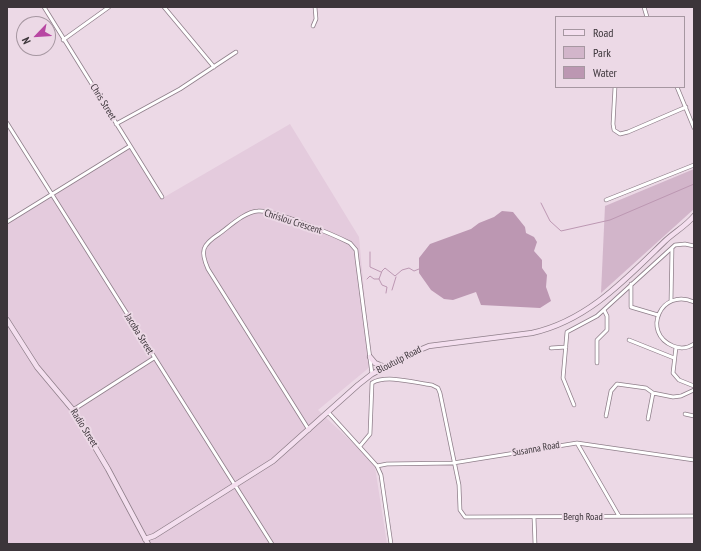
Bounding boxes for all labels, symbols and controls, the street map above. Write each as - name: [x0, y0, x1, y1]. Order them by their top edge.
- north arrow: [16, 16, 56, 56]
- legend: [555, 16, 685, 88]
- text: Road: [593, 25, 613, 40]
- text: N: [18, 35, 34, 46]
- text: Park: [593, 45, 611, 60]
- text: Water: [593, 65, 617, 80]
- street label: Chris Street: [87, 82, 119, 122]
- street label: Chrislou Crescent: [263, 207, 323, 237]
- street label: Jacoba Street: [122, 312, 156, 356]
- street label: Bloutulp Road: [375, 344, 423, 376]
- street label: Radio Street: [68, 407, 100, 449]
- street label: Susanna Road: [511, 439, 561, 459]
- street label: Bergh Road: [563, 511, 603, 523]

